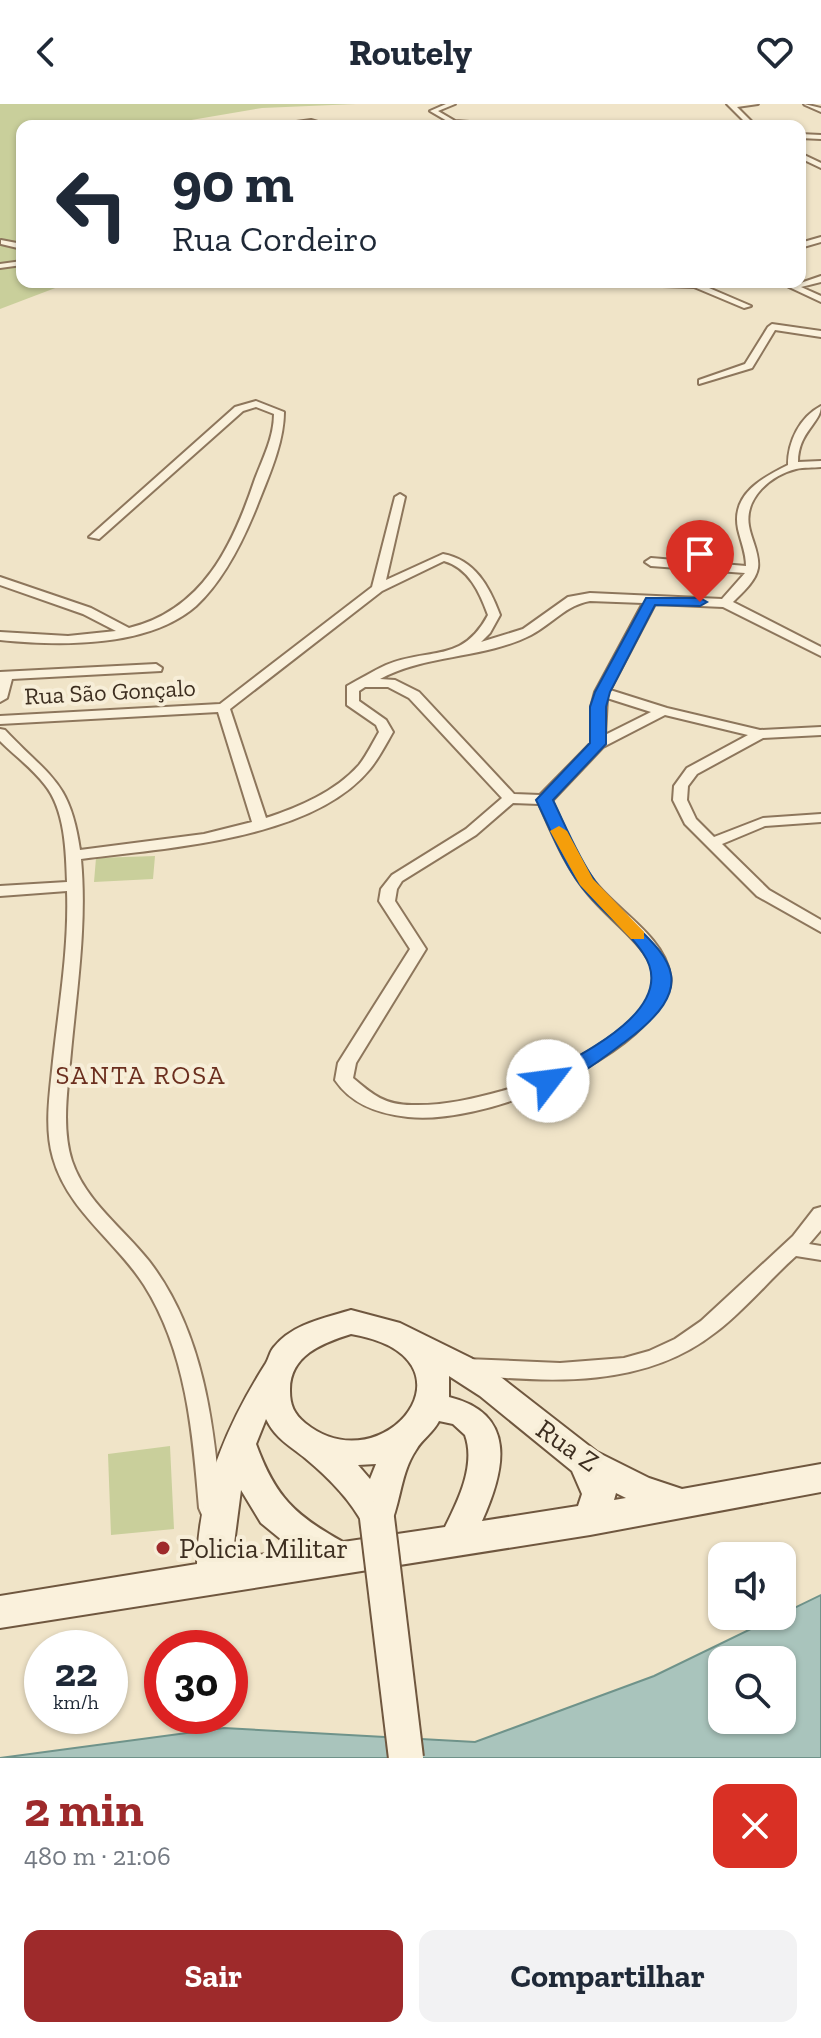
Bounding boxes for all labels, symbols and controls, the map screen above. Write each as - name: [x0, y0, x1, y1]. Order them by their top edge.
- icon: back: [24, 30, 68, 74]
- icon: heart: [753, 30, 797, 74]
- text: Routely: [349, 31, 472, 74]
- text: 90 m: [172, 149, 294, 216]
- icon: left: [40, 152, 144, 256]
- text: Rua Cordeiro: [172, 217, 377, 260]
- pin: [666, 520, 734, 602]
- icon: arrive: [678, 532, 722, 576]
- street label: Rua São Gonçalo: [24, 673, 196, 710]
- position arrow: [506, 1039, 590, 1123]
- district label: SANTA ROSA: [56, 1059, 226, 1091]
- street label: Rua Z: [530, 1412, 605, 1479]
- place label: Policia Militar: [179, 1532, 348, 1565]
- marker: Policia Militar: [154, 1539, 172, 1557]
- map controls: [708, 1542, 796, 1734]
- button: sound: [708, 1542, 796, 1630]
- speed limit sign: 30: [144, 1630, 248, 1734]
- button: search: [708, 1646, 796, 1734]
- text: 22: [55, 1648, 97, 1696]
- text: km/h: [53, 1690, 99, 1714]
- text: 2 min: [24, 1781, 144, 1838]
- button: close: [713, 1784, 797, 1868]
- text: 480 m · 21:06: [24, 1840, 171, 1872]
- button: Sair: [24, 1930, 403, 2022]
- button: Compartilhar: [419, 1930, 797, 2022]

